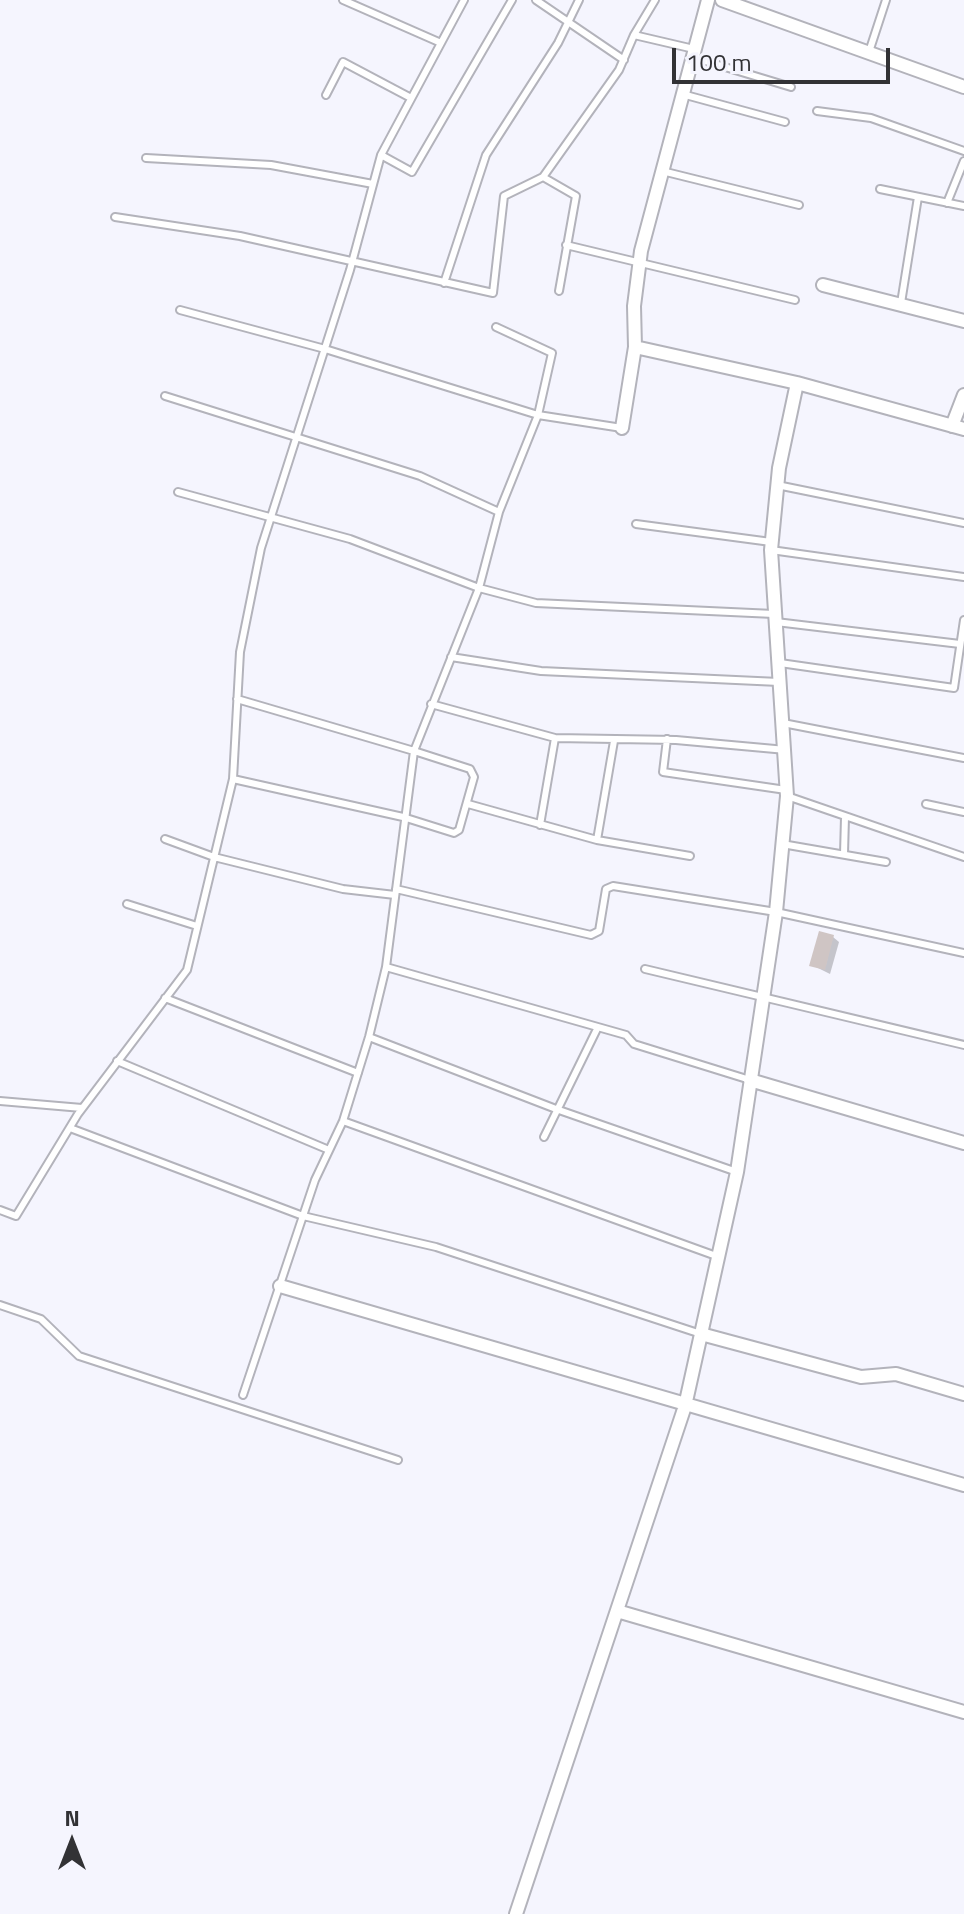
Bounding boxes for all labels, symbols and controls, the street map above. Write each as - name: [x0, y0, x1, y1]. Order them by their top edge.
- scale bar: [676, 32, 894, 82]
- text: 100 m: [686, 44, 752, 80]
- text: N: [64, 1801, 80, 1835]
- north arrow: [32, 1802, 112, 1882]

